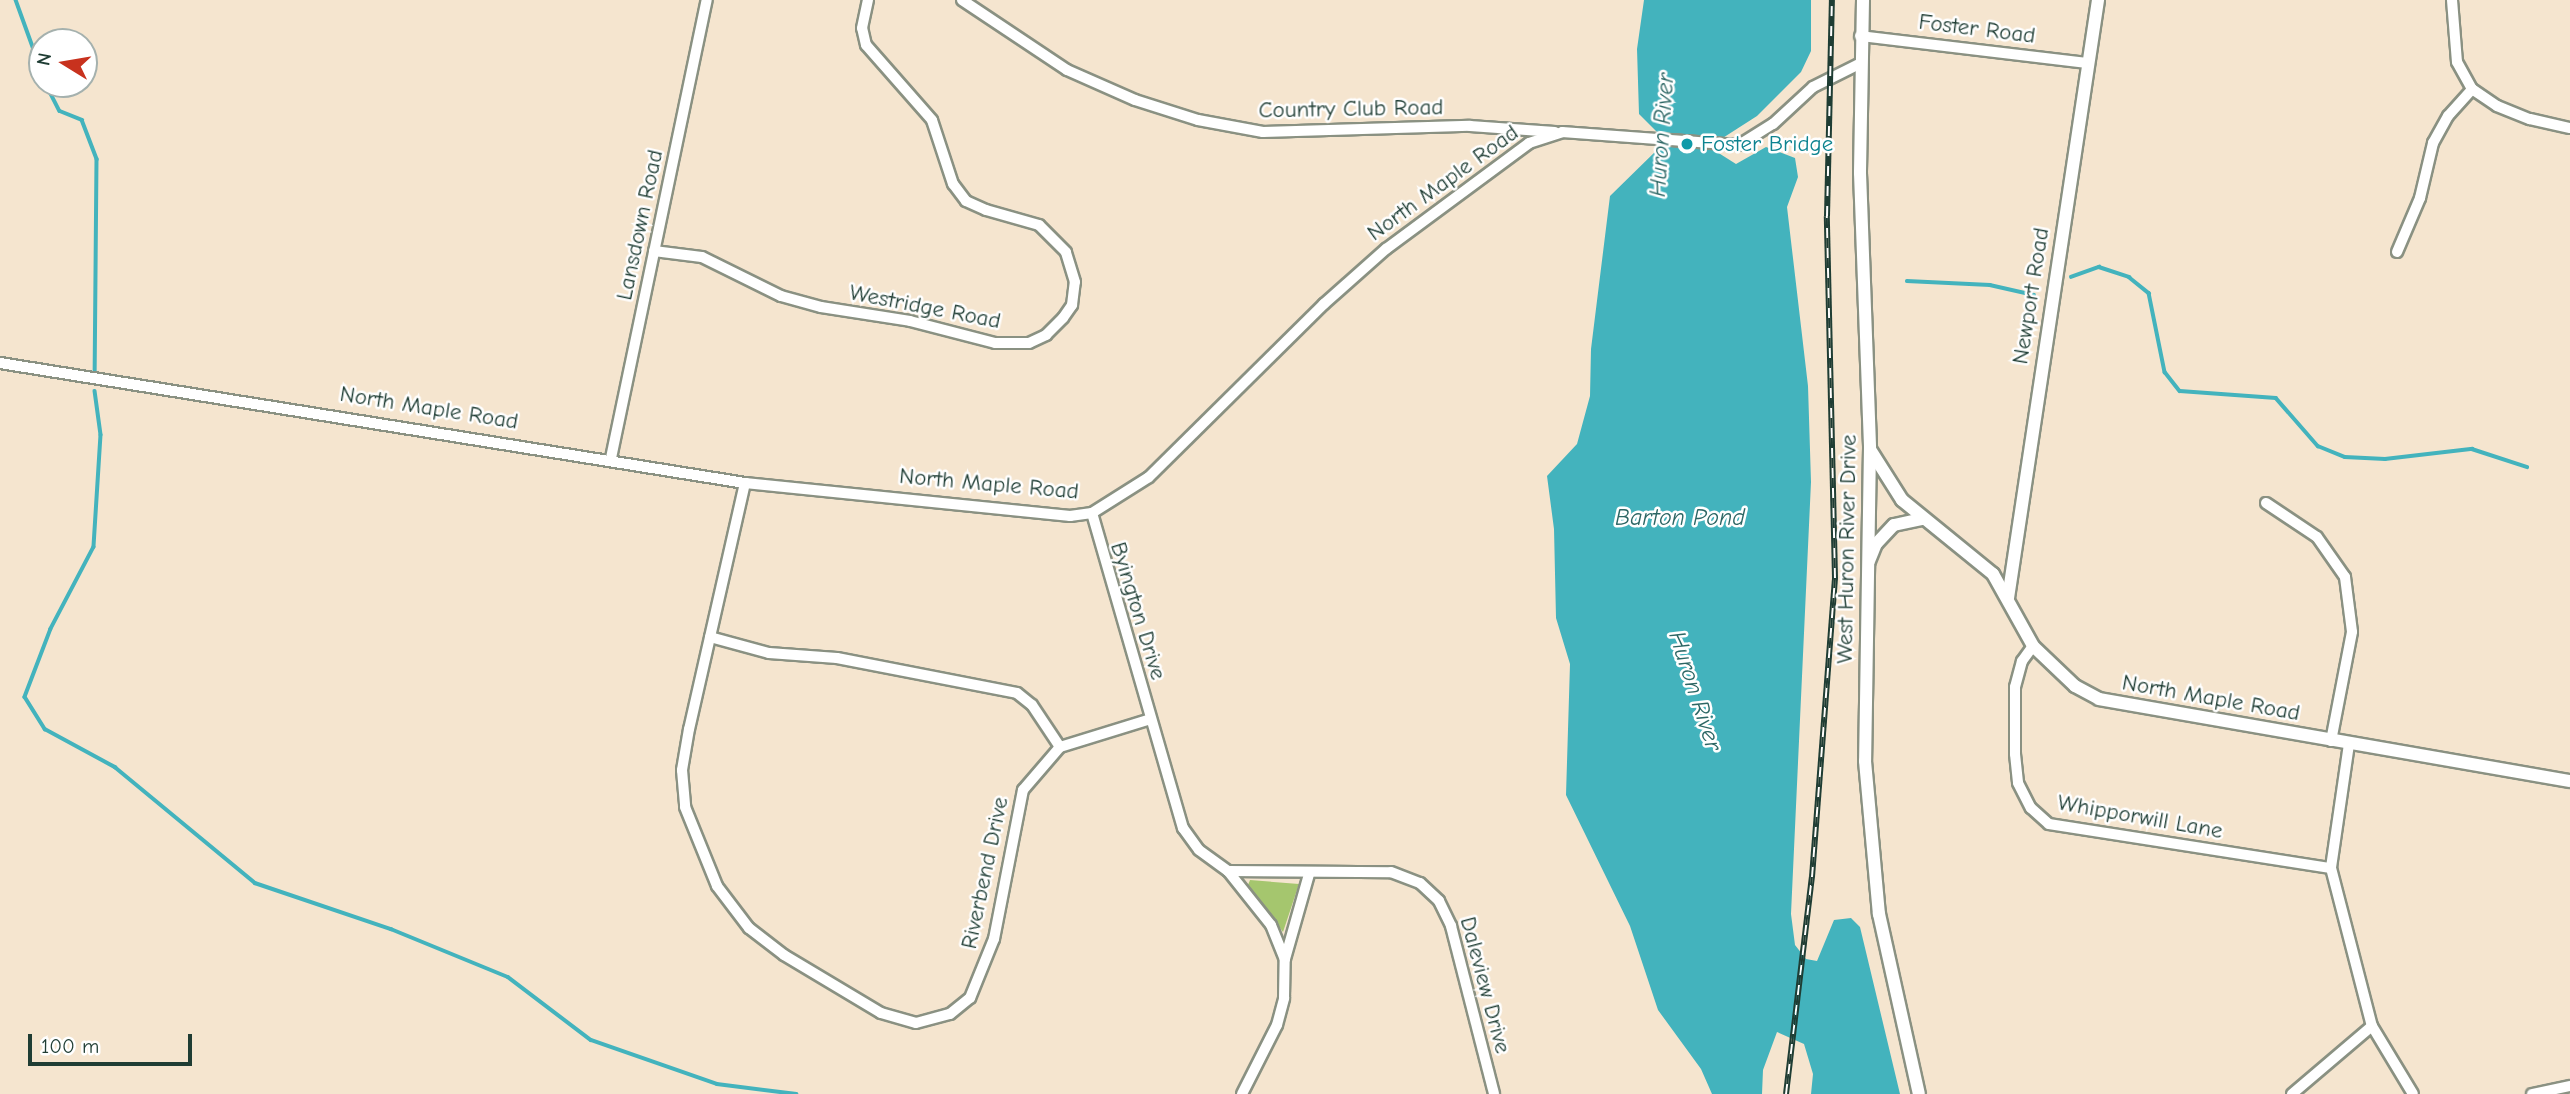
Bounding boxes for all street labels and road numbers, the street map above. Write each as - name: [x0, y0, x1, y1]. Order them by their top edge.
- street label: Foster Road: [1917, 8, 2037, 50]
- street label: Country Club Road: [1258, 94, 1444, 124]
- street label: North Maple Road: [1362, 119, 1524, 247]
- street label: Lansdown Road: [611, 147, 669, 303]
- street label: Newport Road: [2007, 226, 2055, 366]
- street label: Westridge Road: [847, 279, 1003, 335]
- street label: North Maple Road: [338, 380, 520, 436]
- street label: West Huron River Drive: [1831, 434, 1863, 664]
- street label: North Maple Road: [898, 462, 1080, 506]
- street label: Byington Drive: [1104, 539, 1172, 683]
- street label: North Maple Road: [2120, 669, 2302, 727]
- street label: Whipporwill Lane: [2055, 789, 2225, 845]
- street label: Riverbend Drive: [955, 794, 1015, 952]
- street label: Daleview Drive: [1454, 914, 1516, 1056]

